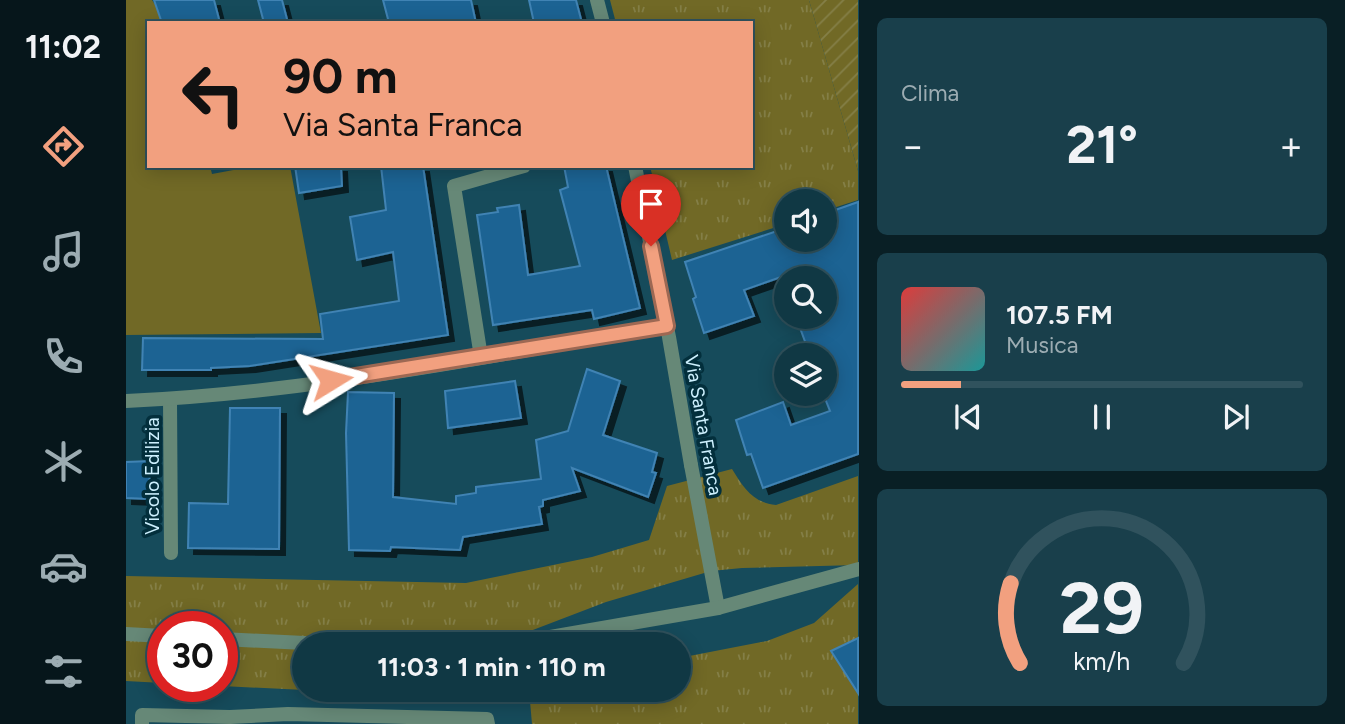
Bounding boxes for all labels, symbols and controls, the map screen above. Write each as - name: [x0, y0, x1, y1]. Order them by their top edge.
- text: 11:02: [25, 28, 101, 66]
- text: 90 m: [283, 46, 398, 105]
- icon: left: [168, 49, 259, 140]
- text: Clima: [901, 79, 959, 107]
- text: Via Santa Franca: [283, 106, 523, 144]
- text: 21°: [1066, 114, 1138, 176]
- icon: directions: [39, 122, 88, 171]
- text: −: [901, 123, 925, 169]
- text: +: [1279, 123, 1303, 169]
- pin: [621, 174, 681, 246]
- icon: arrive: [632, 185, 670, 223]
- map controls: [774, 189, 837, 406]
- button: sound: [774, 189, 837, 252]
- icon: music: [39, 227, 88, 276]
- button: search: [774, 266, 837, 329]
- text: 107.5 FM: [1006, 299, 1113, 331]
- text: Musica: [1006, 331, 1079, 359]
- icon: phone: [39, 332, 88, 381]
- position arrow: [294, 343, 368, 417]
- button: layers: [774, 343, 837, 406]
- street label: Via Santa Franca: [680, 353, 727, 497]
- icon: previous: [949, 398, 987, 436]
- icon: pause: [1083, 398, 1121, 436]
- icon: next: [1217, 398, 1255, 436]
- street label: Vicolo Edilizia: [141, 417, 164, 535]
- icon: climate: [39, 437, 88, 486]
- icon: car: [39, 542, 88, 591]
- text: 29: [1060, 565, 1144, 652]
- speed limit sign: 30: [147, 611, 238, 702]
- text: km/h: [1073, 646, 1131, 676]
- icon: filters: [39, 647, 88, 696]
- text: 11:03 · 1 min · 110 m: [377, 651, 606, 683]

